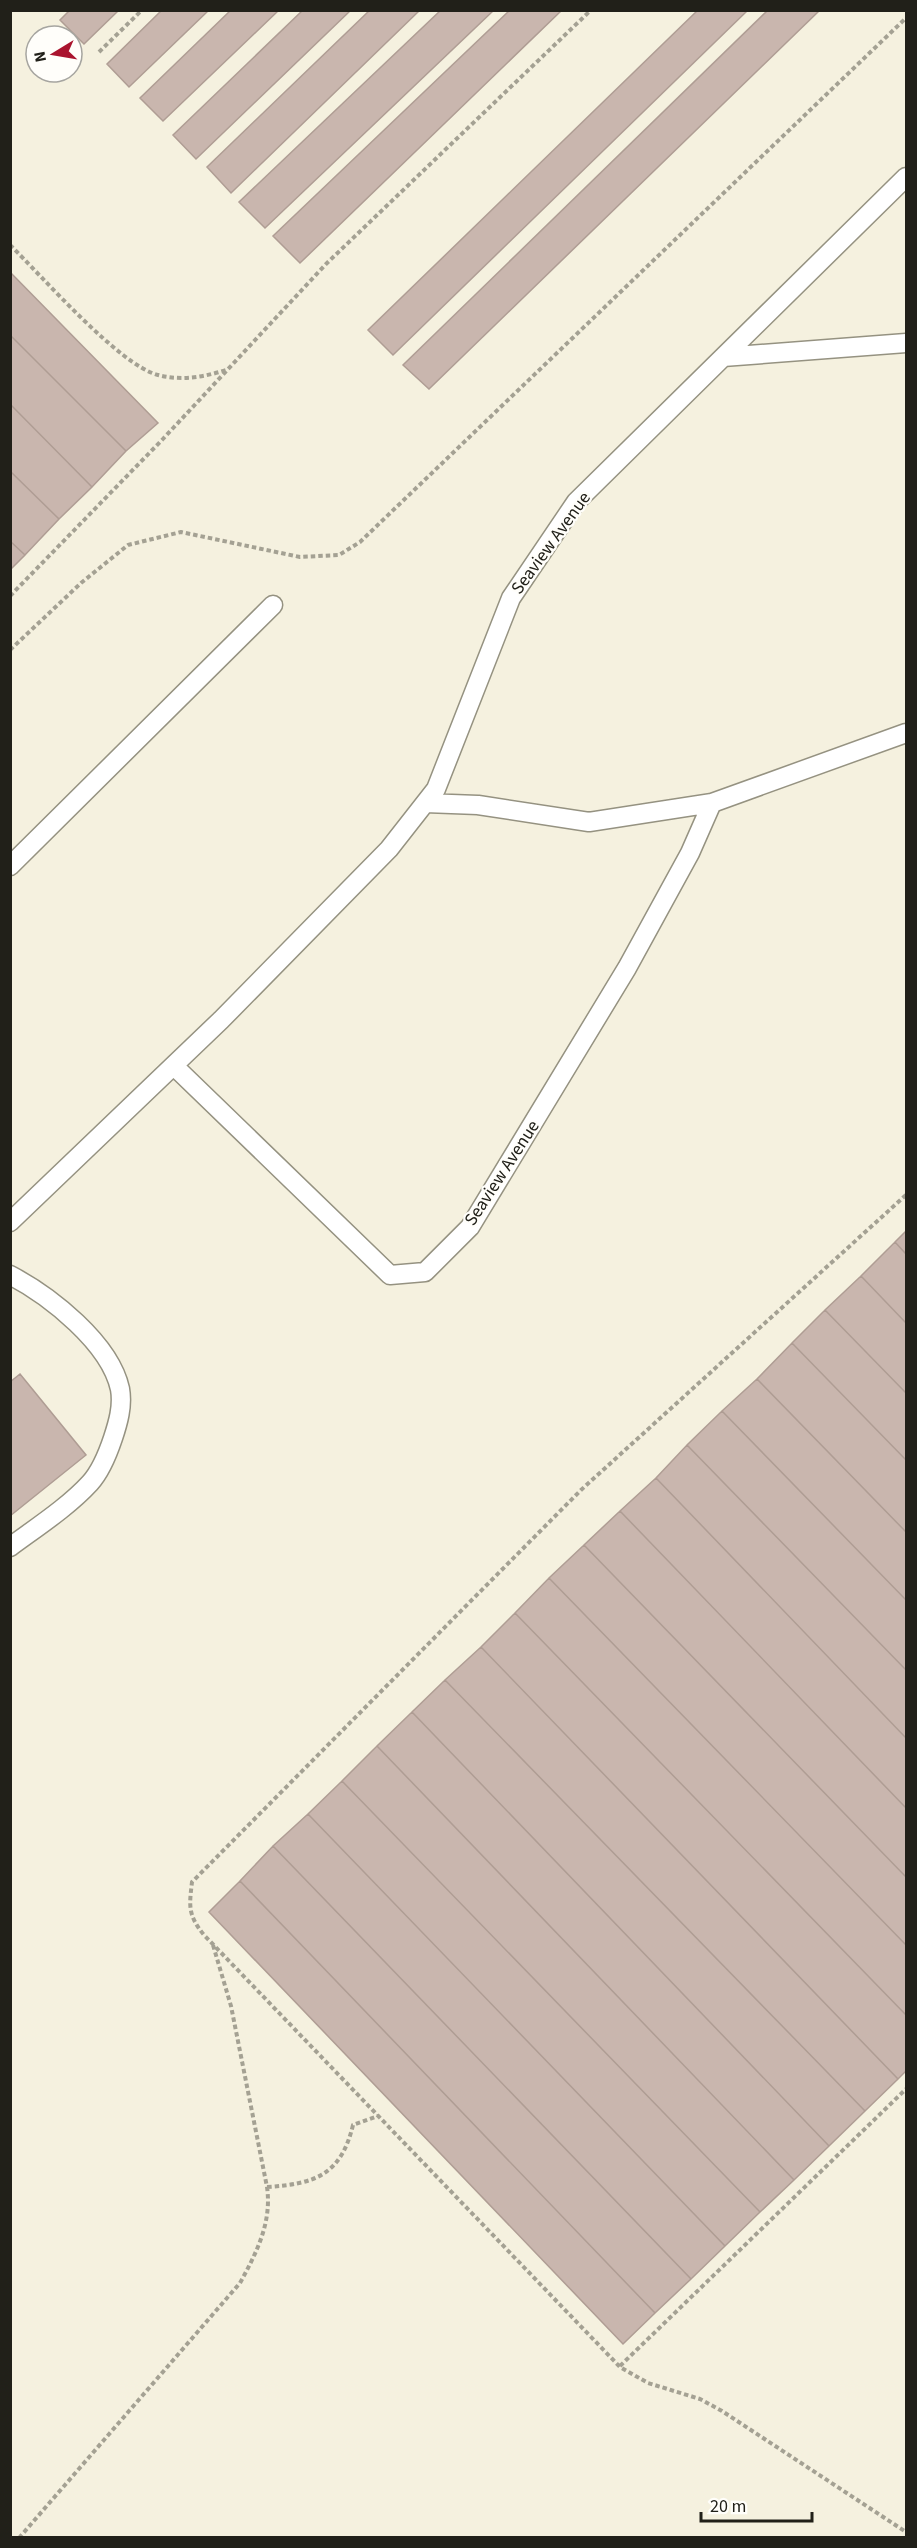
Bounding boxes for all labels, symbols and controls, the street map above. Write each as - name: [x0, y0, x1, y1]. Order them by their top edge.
- north arrow: [24, 24, 84, 84]
- text: N: [28, 49, 52, 64]
- street label: Seaview Avenue: [505, 487, 597, 599]
- street label: Seaview Avenue: [458, 1115, 546, 1231]
- scale bar: [701, 2485, 812, 2523]
- text: 20 m: [710, 2494, 746, 2519]

